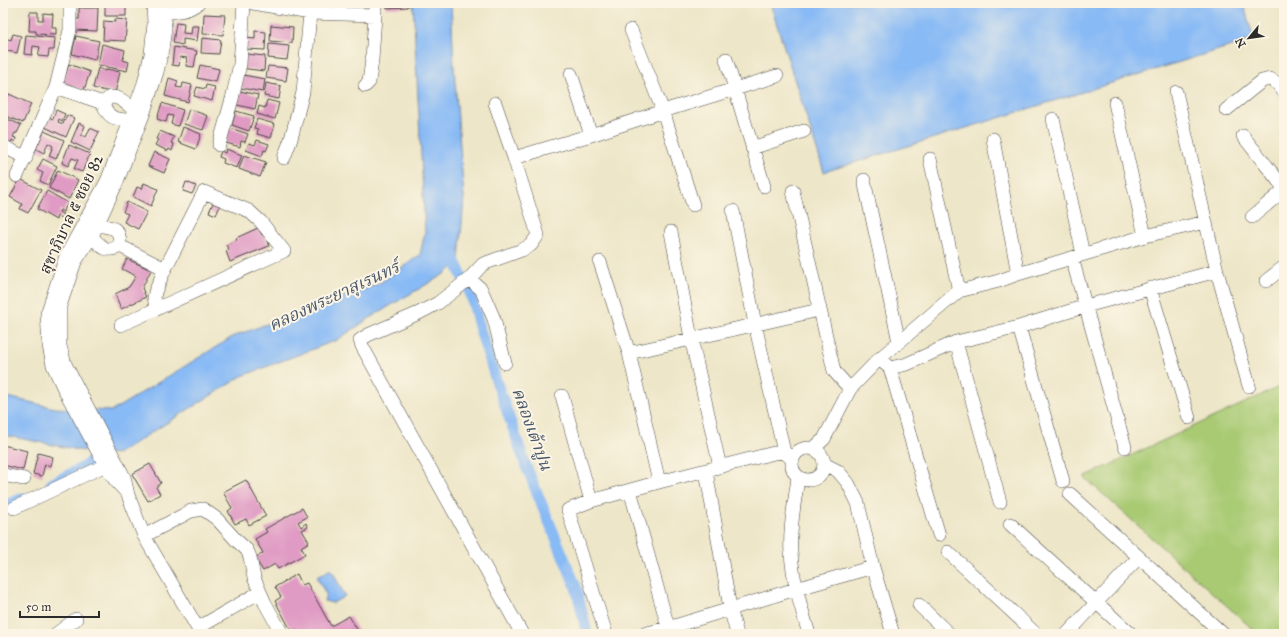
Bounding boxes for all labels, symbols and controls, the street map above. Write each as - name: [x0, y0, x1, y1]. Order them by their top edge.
- north arrow: [1229, 18, 1269, 58]
- text: N: [1232, 35, 1249, 50]
- street label: สุขาภิบาล ๕ ซอย 82: [35, 151, 109, 277]
- water label: คลองพระยาสุเรนทร์: [265, 255, 406, 336]
- water label: คลองเต้าปูน: [507, 385, 557, 474]
- scale bar: [20, 593, 99, 619]
- text: 50 m: [26, 600, 51, 614]

